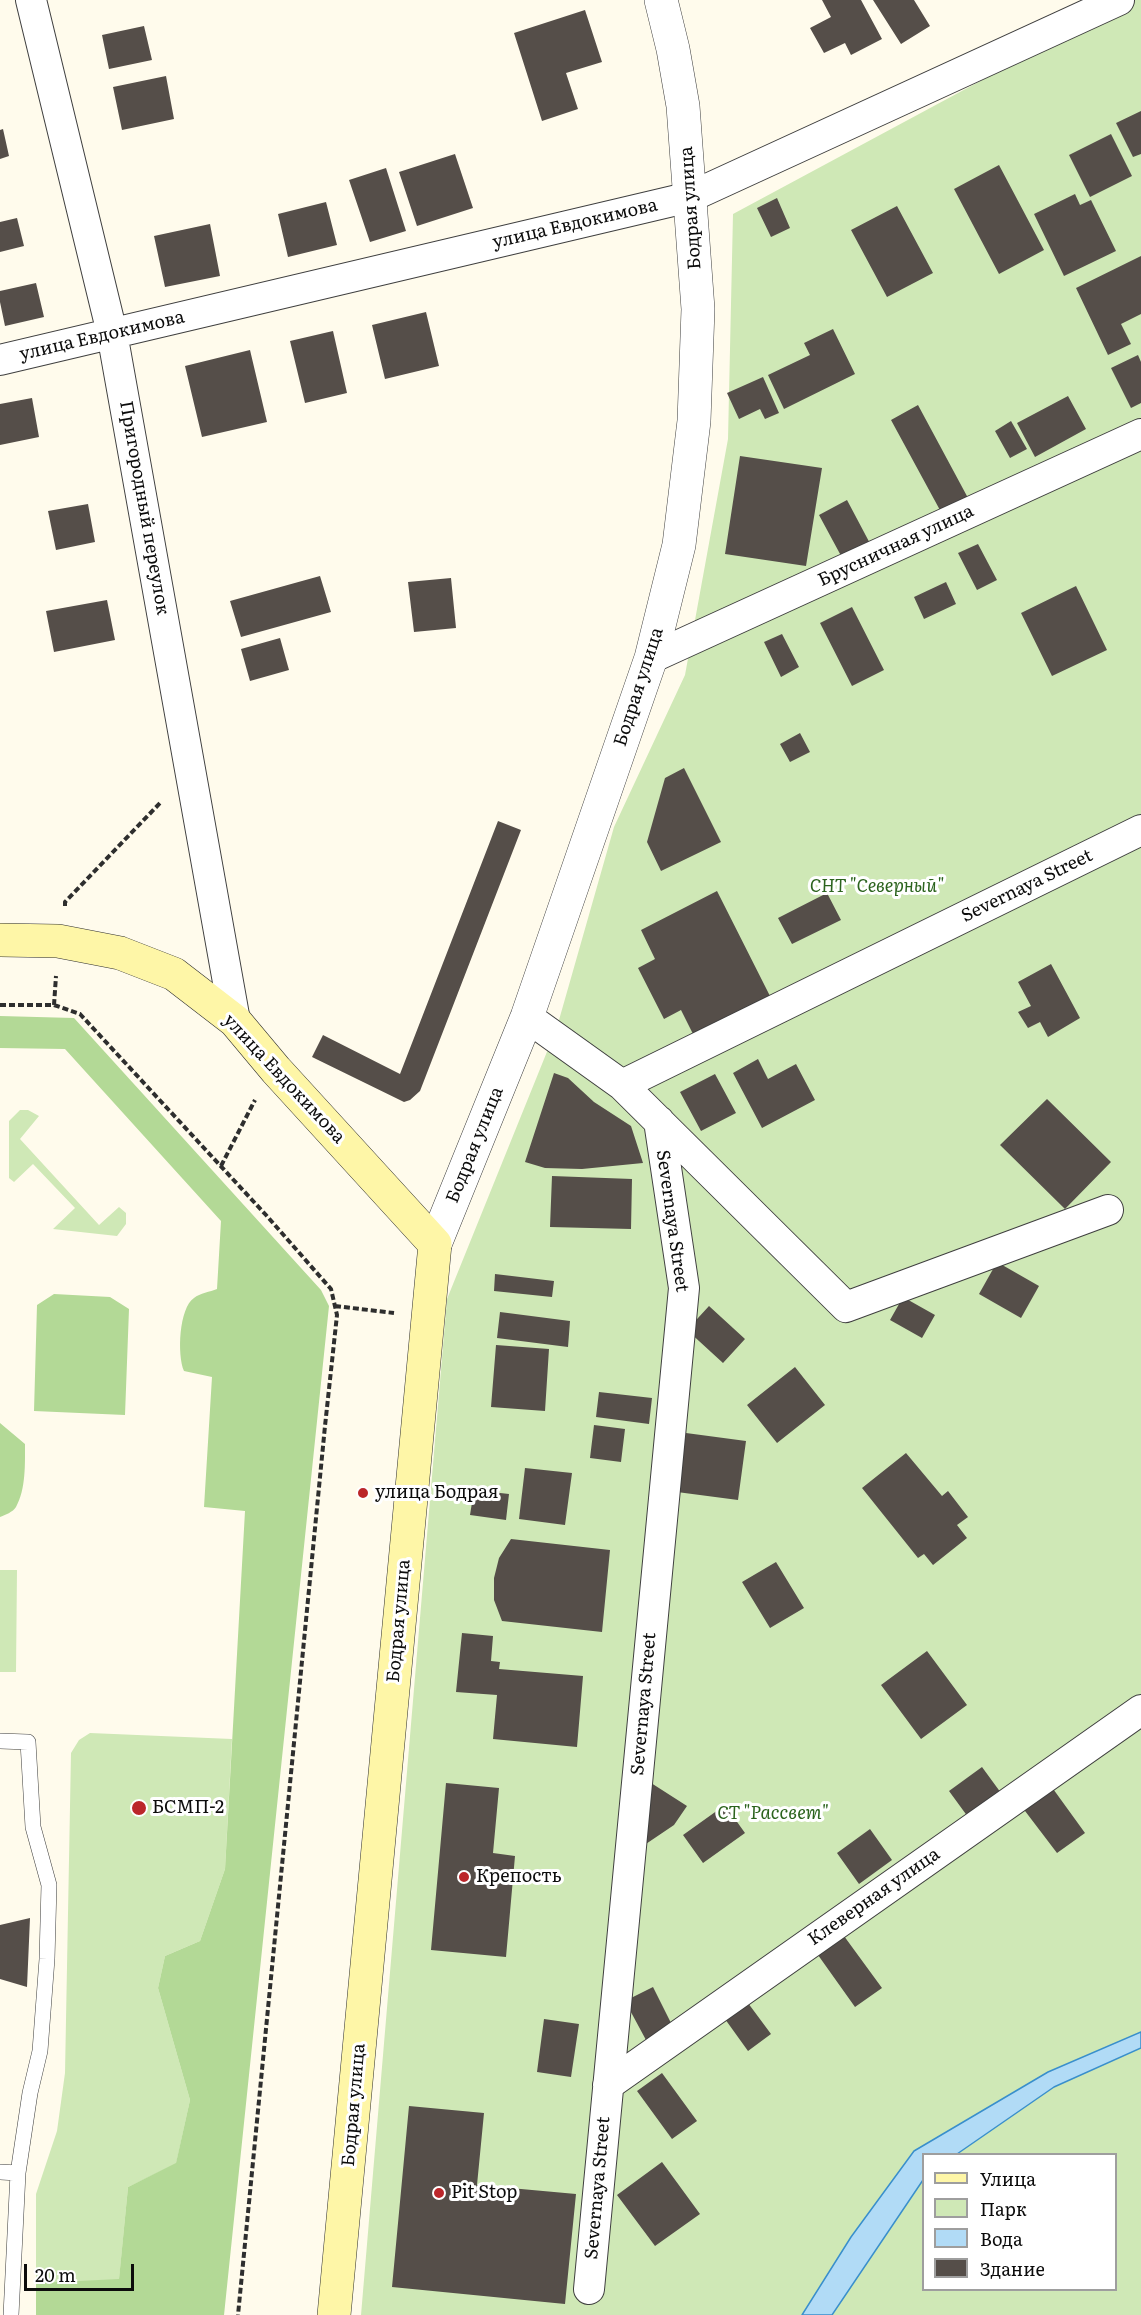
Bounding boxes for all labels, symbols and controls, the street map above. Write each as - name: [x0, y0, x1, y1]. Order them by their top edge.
- street label: Бодрая улица: [676, 146, 706, 270]
- street label: улица Евдокимова: [490, 194, 660, 254]
- street label: улица Евдокимова: [17, 306, 187, 366]
- street label: Пригородный переулок: [115, 399, 173, 617]
- street label: Брусничная улица: [815, 500, 977, 592]
- street label: Бодрая улица: [610, 625, 668, 749]
- street label: Severnaya Street: [958, 845, 1096, 927]
- park label: СНТ "Северный": [810, 876, 944, 898]
- street label: улица Евдокимова: [219, 1010, 349, 1148]
- street label: Бодрая улица: [442, 1084, 508, 1206]
- street label: Severnaya Street: [651, 1149, 693, 1293]
- place label: улица Бодрая: [375, 1482, 499, 1504]
- marker: улица Бодрая: [356, 1486, 370, 1500]
- street label: Бодрая улица: [383, 1558, 415, 1684]
- street label: Severnaya Street: [627, 1632, 661, 1776]
- place label: БСМП-2: [152, 1797, 224, 1819]
- marker: БСМП-2: [130, 1799, 148, 1817]
- park label: СТ "Рассвет": [717, 1803, 829, 1825]
- street label: Клеверная улица: [804, 1843, 944, 1951]
- place label: Крепость: [476, 1866, 562, 1888]
- marker: Крепость: [457, 1870, 471, 1884]
- street label: Бодрая улица: [338, 2042, 370, 2168]
- street label: Severnaya Street: [581, 2116, 615, 2260]
- legend: [922, 2153, 1117, 2291]
- text: Улица: [980, 2165, 1036, 2192]
- place label: Pit Stop: [451, 2182, 517, 2204]
- marker: Pit Stop: [432, 2186, 446, 2200]
- text: Парк: [980, 2195, 1027, 2222]
- text: Вода: [980, 2225, 1023, 2252]
- scale bar: [27, 2252, 136, 2290]
- text: Здание: [980, 2255, 1045, 2282]
- text: 20 m: [35, 2261, 76, 2288]

